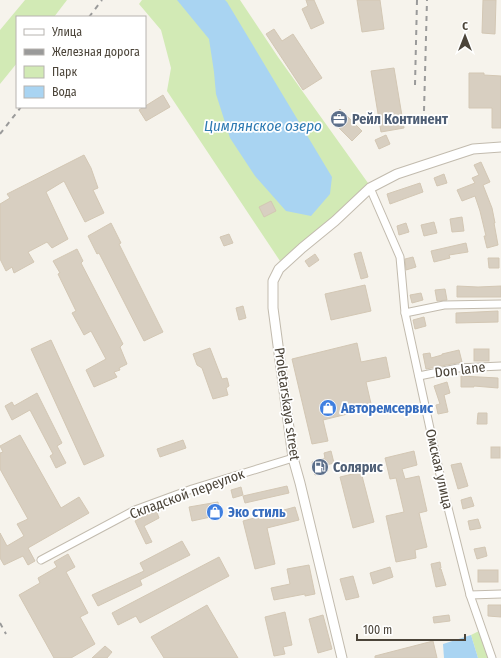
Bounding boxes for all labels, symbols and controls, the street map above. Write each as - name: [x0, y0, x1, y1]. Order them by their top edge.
- legend: [16, 16, 146, 108]
- north arrow: [445, 16, 485, 56]
- text: С: [462, 20, 468, 33]
- text: Улица: [51, 25, 82, 39]
- text: Железная дорога: [52, 45, 140, 59]
- text: Парк: [52, 65, 78, 79]
- text: Вода: [52, 85, 77, 99]
- office icon: Рейл Континент: [329, 109, 349, 129]
- place label: Рейл Континент: [352, 111, 449, 128]
- water label: Цимлянское озеро: [204, 117, 322, 135]
- street label: Proletarskaya street: [271, 346, 303, 462]
- street label: Don lane: [434, 358, 486, 382]
- shop icon: Авторемсервис: [318, 398, 338, 418]
- place label: Авторемсервис: [340, 400, 434, 417]
- street label: Омская улица: [422, 427, 457, 511]
- fuel station icon: Солярис: [310, 457, 330, 477]
- place label: Солярис: [333, 459, 384, 476]
- street label: Складской переулок: [127, 465, 247, 523]
- shop icon: Эко стиль: [205, 502, 225, 522]
- place label: Эко стиль: [228, 504, 286, 521]
- scale bar: [357, 616, 465, 642]
- text: 100 m: [363, 623, 392, 637]

